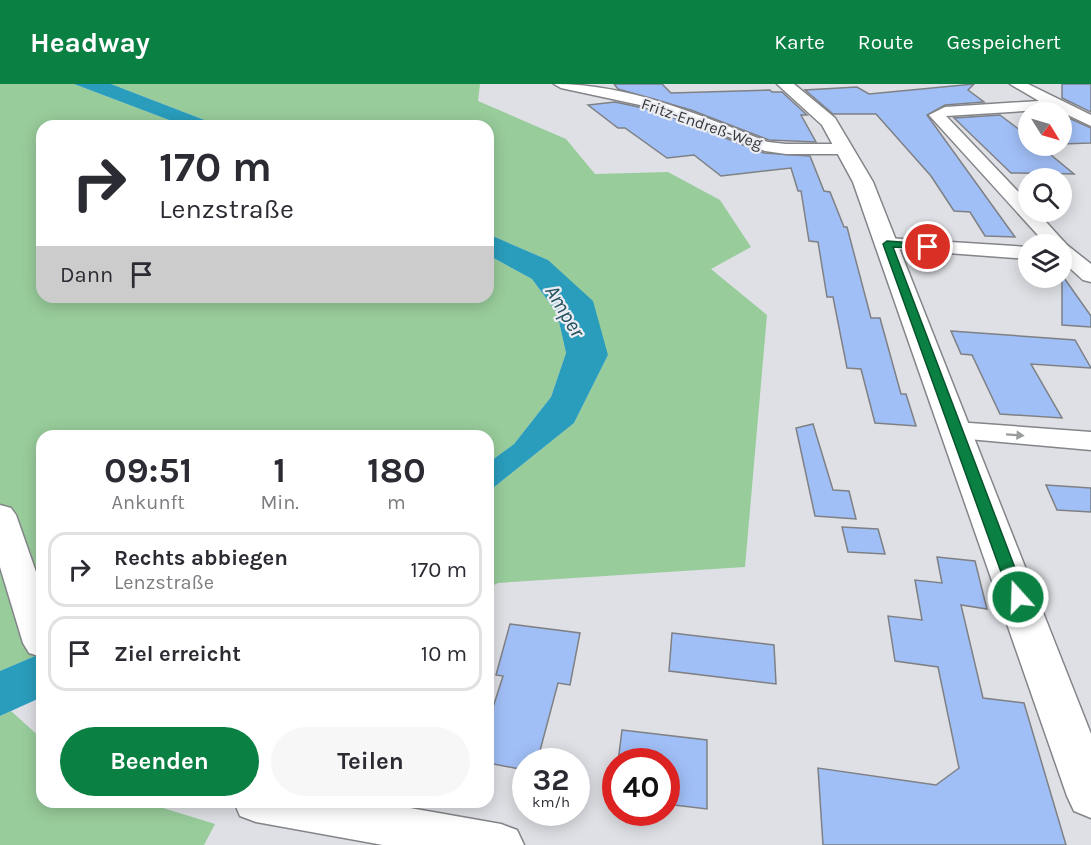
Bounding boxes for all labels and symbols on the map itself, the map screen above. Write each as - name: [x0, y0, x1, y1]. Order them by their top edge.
- street label: Fritz-Endreß-Weg: [639, 94, 765, 153]
- north arrow: [1018, 102, 1072, 156]
- pin: [902, 221, 953, 272]
- water label: Amper: [540, 281, 590, 342]
- one-way arrow: [1005, 430, 1024, 440]
- position arrow: [986, 565, 1050, 629]
- speed limit sign: 40: [602, 748, 680, 826]

